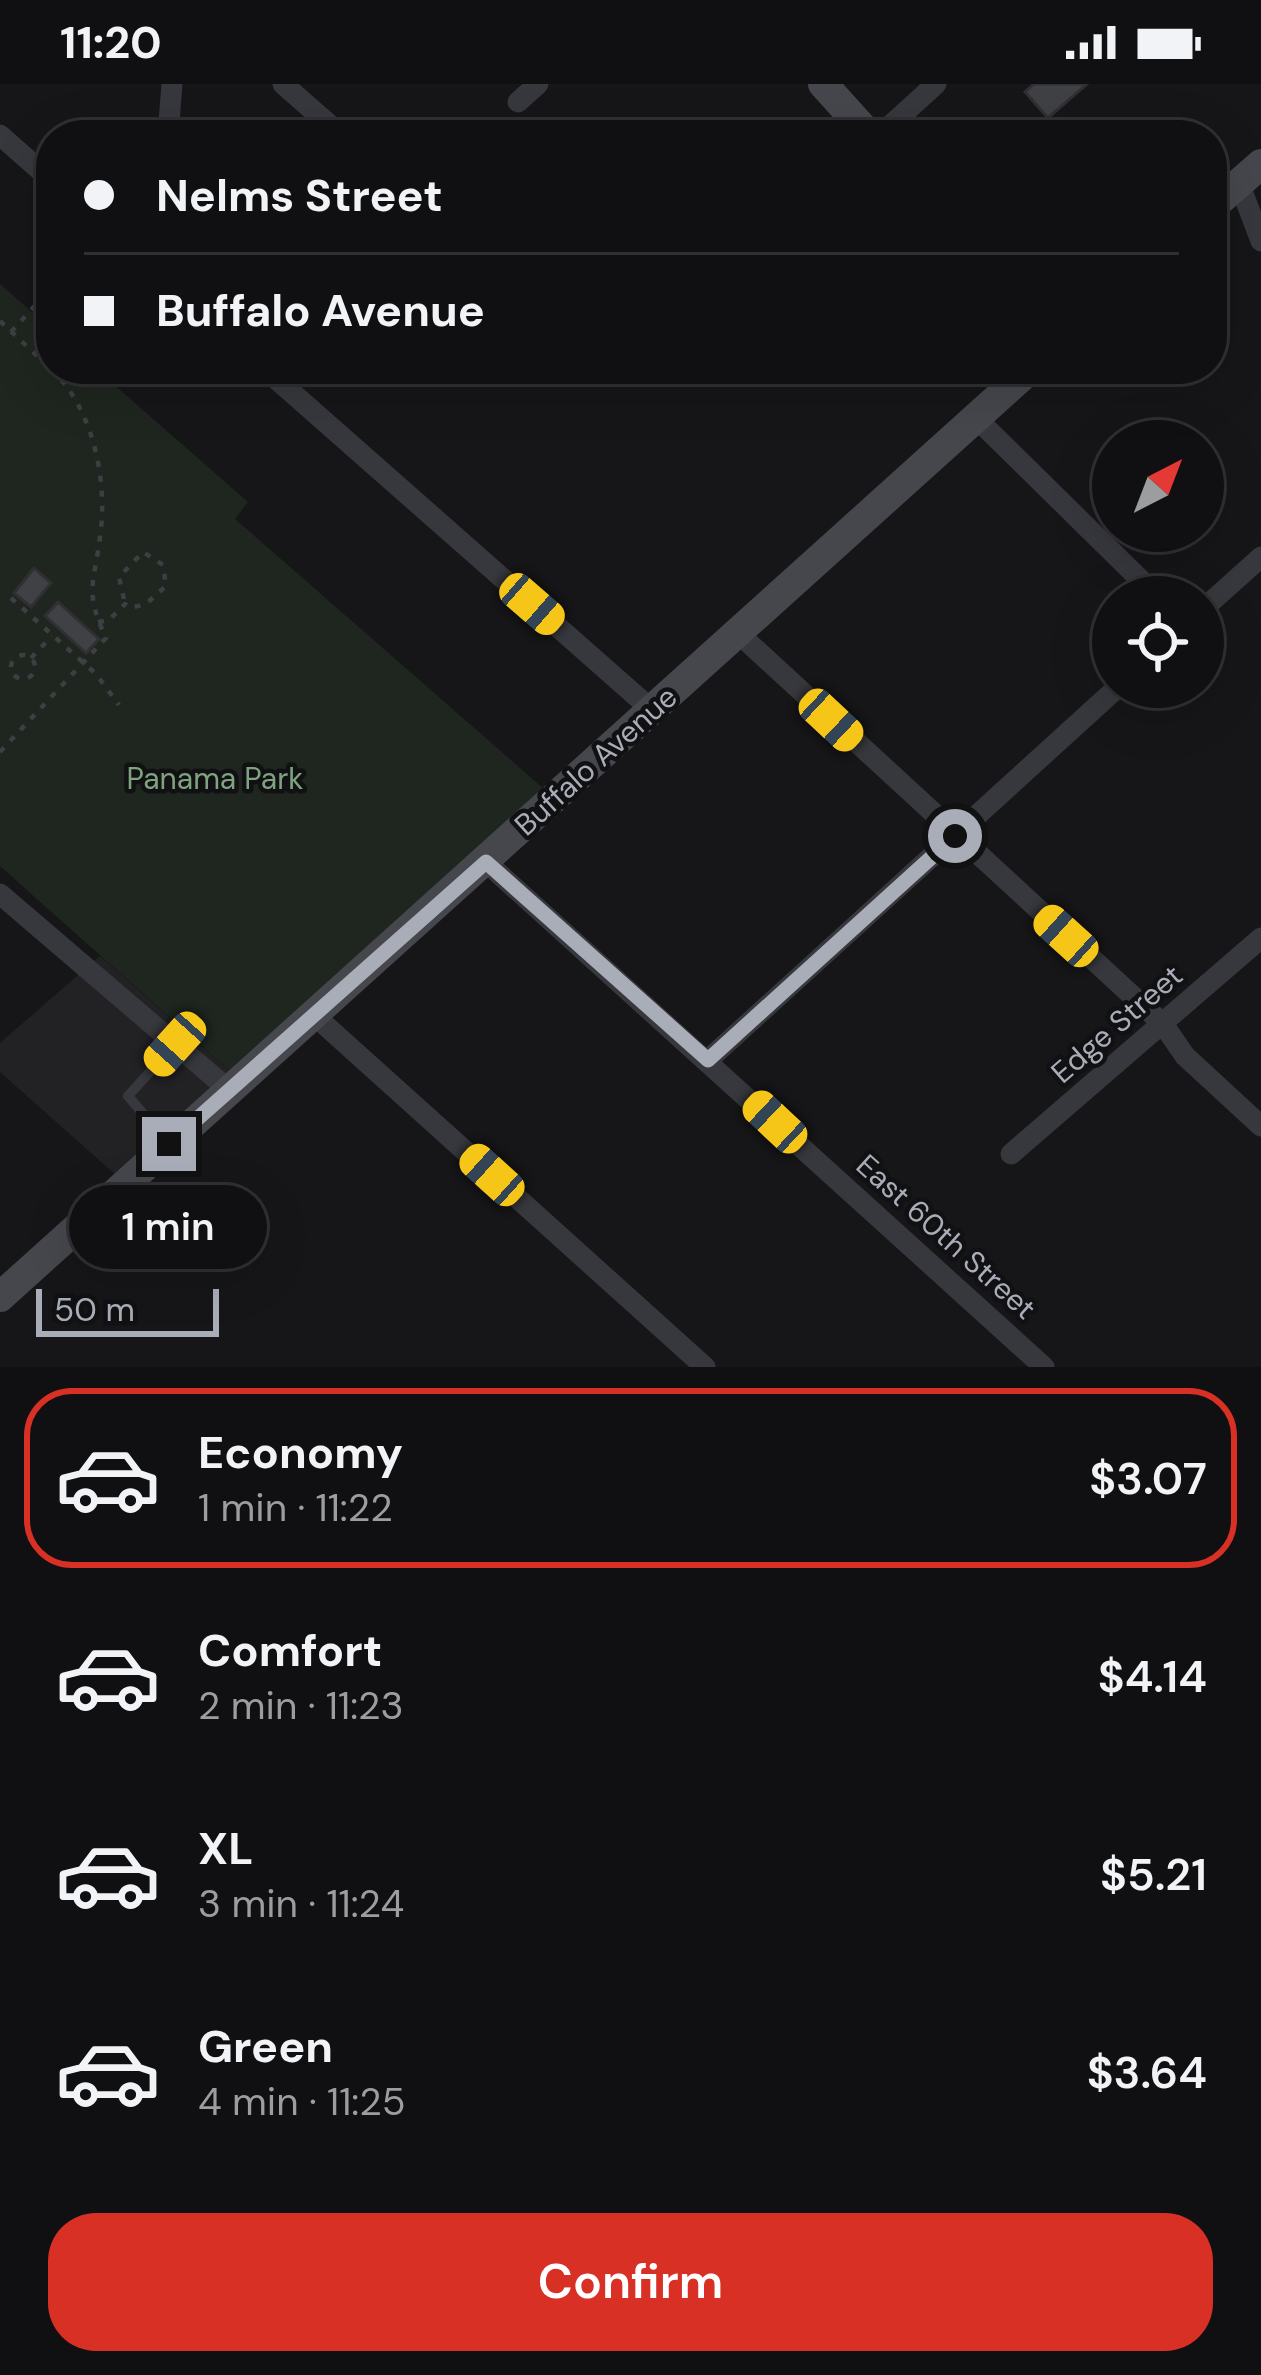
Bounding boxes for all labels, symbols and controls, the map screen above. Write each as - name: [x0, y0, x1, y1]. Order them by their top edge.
- text: 11:20: [60, 13, 162, 72]
- text: Nelms Street: [156, 166, 443, 225]
- text: Buffalo Avenue: [156, 281, 485, 340]
- north arrow: [1092, 420, 1224, 552]
- map controls: [1092, 420, 1224, 708]
- car: [493, 567, 571, 641]
- button: locate: [1092, 576, 1224, 708]
- street label: Buffalo Avenue: [506, 677, 685, 844]
- car: [792, 682, 870, 758]
- park label: Panama Park: [127, 759, 303, 798]
- route start: [928, 809, 982, 863]
- car: [1027, 899, 1105, 973]
- street label: Edge Street: [1043, 956, 1191, 1091]
- car: [138, 1005, 212, 1083]
- car: [736, 1084, 814, 1160]
- route end: [142, 1117, 196, 1171]
- car: [453, 1138, 531, 1212]
- street label: East 60th Street: [848, 1146, 1044, 1328]
- callout: 1 min: [70, 1186, 268, 1270]
- text: 1 min: [121, 1201, 215, 1252]
- scale bar: [36, 1283, 219, 1336]
- text: 50 m: [54, 1288, 135, 1331]
- text: Economy: [198, 1423, 403, 1482]
- icon: car: [54, 1424, 162, 1532]
- text: $3.07: [1089, 1449, 1207, 1508]
- text: 1 min · 11:22: [198, 1482, 393, 1533]
- text: Comfort: [198, 1621, 382, 1680]
- icon: car: [54, 1622, 162, 1730]
- text: $4.14: [1098, 1647, 1207, 1706]
- text: 2 min · 11:23: [198, 1680, 404, 1731]
- text: XL: [198, 1819, 253, 1878]
- icon: car: [54, 1820, 162, 1928]
- text: $5.21: [1100, 1845, 1207, 1904]
- text: 3 min · 11:24: [198, 1878, 404, 1929]
- text: Green: [198, 2017, 333, 2076]
- icon: car: [54, 2018, 162, 2126]
- text: $3.64: [1087, 2043, 1207, 2102]
- text: 4 min · 11:25: [198, 2076, 405, 2127]
- button: Confirm: [48, 2213, 1213, 2351]

